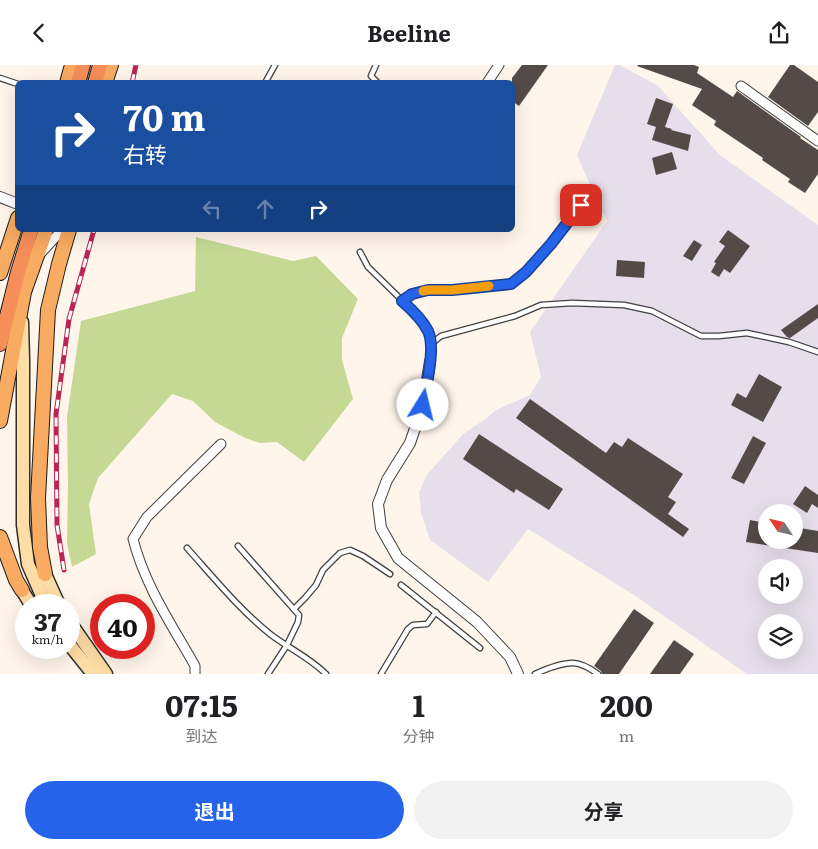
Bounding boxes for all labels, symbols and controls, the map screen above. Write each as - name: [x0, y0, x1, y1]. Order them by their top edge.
- text: Beeline: [367, 16, 451, 49]
- icon: back: [25, 19, 53, 47]
- icon: share: [765, 19, 793, 47]
- text: 70 m: [123, 90, 205, 142]
- icon: right: [40, 100, 105, 165]
- text: 右转: [123, 137, 167, 170]
- pin: [560, 184, 602, 226]
- icon: arrive: [567, 191, 595, 219]
- icon: left: [198, 195, 226, 223]
- icon: ahead: [251, 195, 279, 223]
- icon: right: [304, 195, 332, 223]
- position arrow: [396, 378, 448, 430]
- north arrow: [758, 504, 802, 549]
- map controls: [758, 504, 803, 659]
- button: sound: [758, 559, 803, 604]
- speed limit sign: 40: [90, 594, 155, 659]
- text: 37: [34, 602, 61, 639]
- button: layers: [758, 614, 803, 659]
- text: km/h: [32, 630, 63, 648]
- text: 07:15: [165, 682, 238, 726]
- text: 1: [413, 682, 425, 726]
- text: 200: [600, 682, 653, 726]
- text: 到达: [185, 723, 217, 747]
- text: 分钟: [403, 723, 435, 747]
- text: m: [619, 723, 634, 747]
- button: 退出: [25, 781, 404, 839]
- button: 分享: [414, 781, 793, 839]

